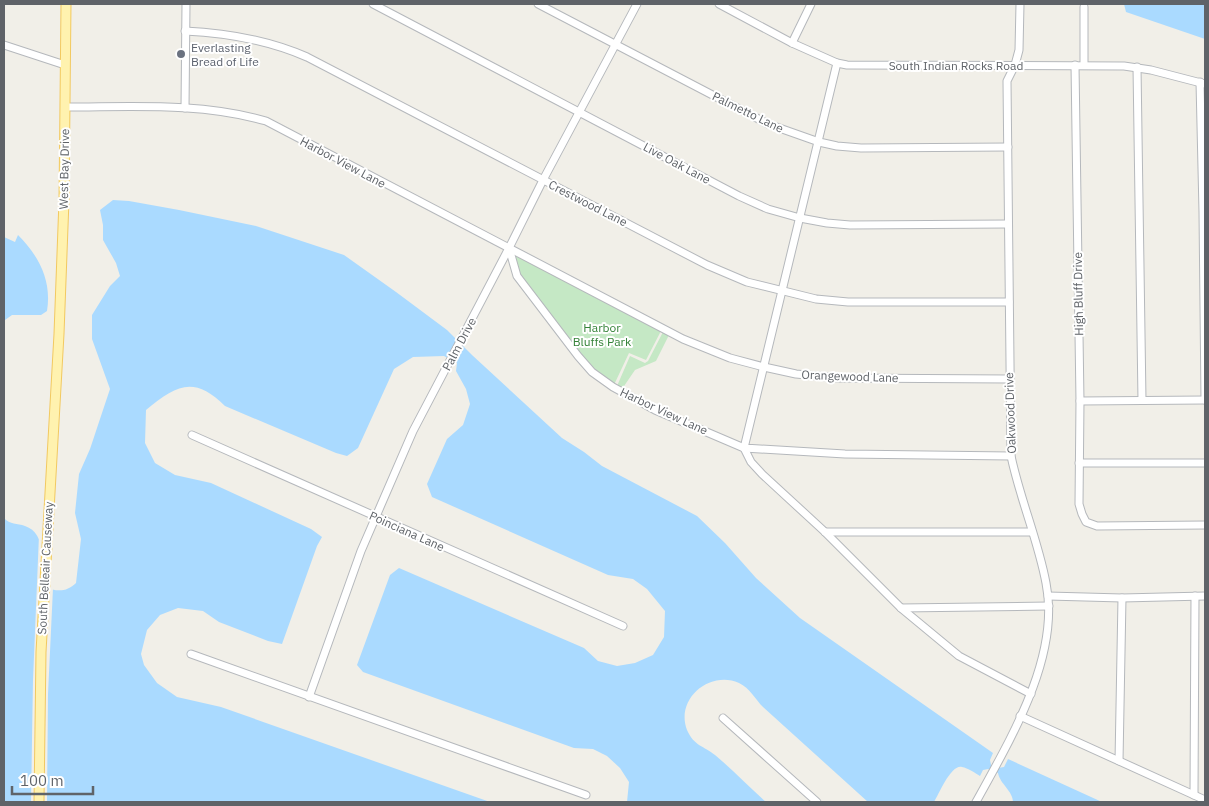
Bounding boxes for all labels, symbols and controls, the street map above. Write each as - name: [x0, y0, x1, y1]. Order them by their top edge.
- place label: Everlasting Bread of Life: [191, 40, 259, 69]
- marker: Everlasting Bread of Life: [175, 48, 187, 60]
- street label: South Indian Rocks Road: [889, 58, 1023, 73]
- street label: Palmetto Lane: [710, 88, 786, 136]
- street label: West Bay Drive: [56, 128, 72, 210]
- street label: Harbor View Lane: [298, 133, 389, 191]
- street label: Live Oak Lane: [641, 139, 714, 187]
- street label: Crestwood Lane: [546, 177, 630, 230]
- street label: High Bluff Drive: [1070, 252, 1086, 336]
- street label: Palm Drive: [439, 315, 479, 373]
- park label: Harbor Bluffs Park: [573, 320, 632, 349]
- street label: Orangewood Lane: [801, 367, 899, 385]
- street label: Oakwood Drive: [1001, 372, 1019, 454]
- street label: Harbor View Lane: [618, 384, 711, 438]
- street label: South Belleair Causeway: [34, 501, 56, 635]
- street label: Poinciana Lane: [367, 508, 447, 554]
- scale bar: [12, 764, 94, 796]
- text: 100 m: [20, 771, 64, 790]

